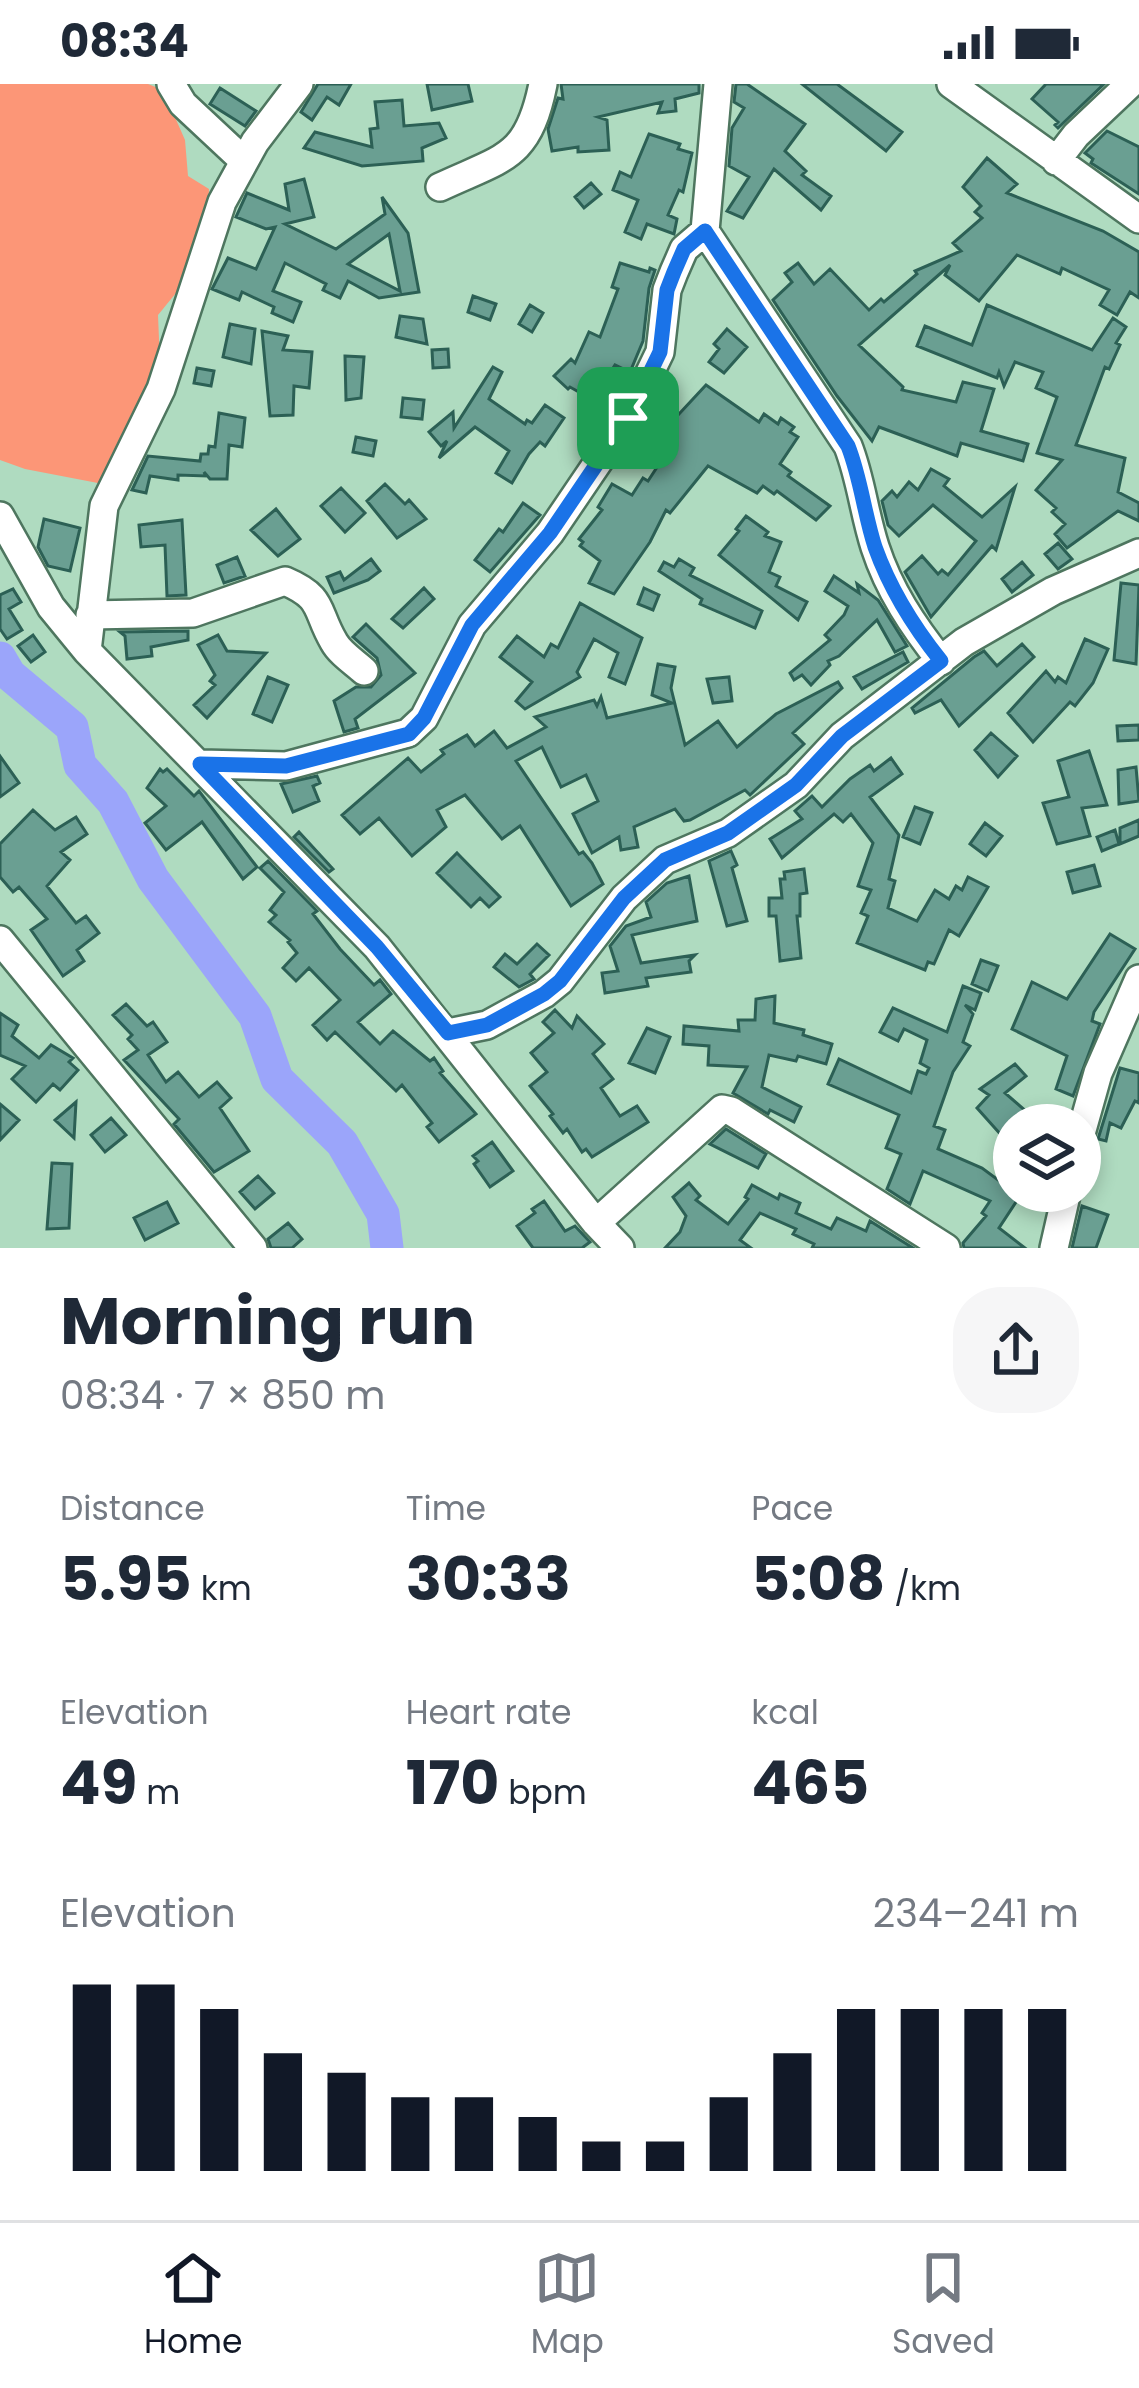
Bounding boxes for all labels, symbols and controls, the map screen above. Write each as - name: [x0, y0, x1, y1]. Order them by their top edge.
- text: 08:34: [60, 10, 189, 73]
- pin: [577, 367, 679, 469]
- icon: arrive: [595, 385, 661, 451]
- map controls: [993, 1104, 1101, 1212]
- button: layers: [993, 1104, 1101, 1212]
- text: Morning run: [60, 1275, 475, 1367]
- button: share: [953, 1287, 1079, 1413]
- text: 08:34 · 7 × 850 m: [60, 1368, 385, 1423]
- text: Distance: [60, 1485, 205, 1532]
- text: Time: [406, 1485, 486, 1532]
- text: Pace: [751, 1485, 833, 1532]
- text: 5.95: [60, 1537, 192, 1621]
- text: 30:33: [406, 1537, 571, 1621]
- text: 5:08: [751, 1537, 885, 1621]
- text: km: [192, 1565, 252, 1612]
- text: /km: [885, 1565, 961, 1612]
- text: Elevation: [60, 1689, 209, 1736]
- text: Heart rate: [406, 1689, 571, 1736]
- text: kcal: [751, 1689, 819, 1736]
- text: 49: [60, 1741, 138, 1825]
- text: 170: [406, 1741, 499, 1825]
- text: 465: [751, 1741, 869, 1825]
- text: m: [138, 1769, 180, 1816]
- text: bpm: [499, 1769, 587, 1816]
- text: Elevation: [60, 1886, 236, 1941]
- text: 234–241 m: [873, 1886, 1079, 1941]
- tab: Home: [144, 2245, 243, 2367]
- tab: Map: [531, 2245, 604, 2367]
- tab: Saved: [892, 2245, 995, 2367]

